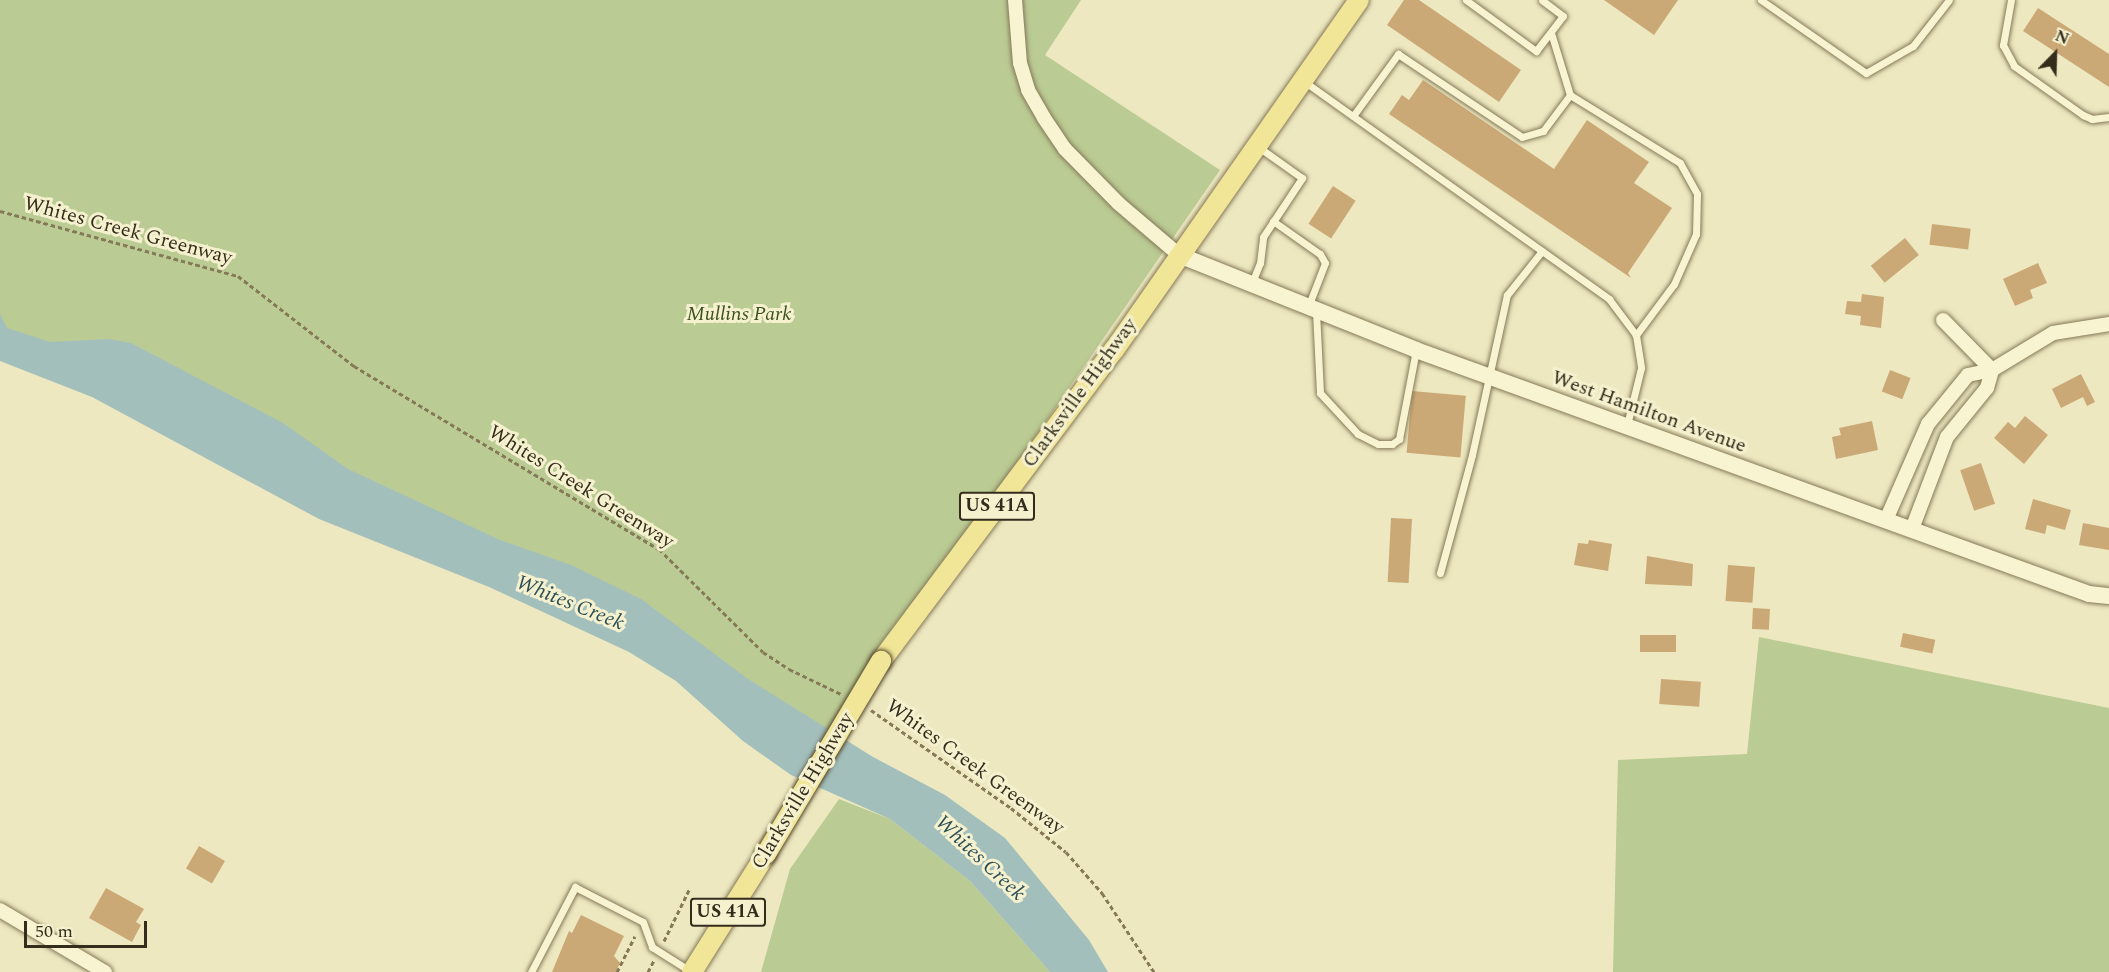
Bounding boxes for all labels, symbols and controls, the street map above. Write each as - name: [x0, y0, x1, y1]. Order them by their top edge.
- north arrow: [2025, 24, 2085, 84]
- text: N: [2051, 24, 2073, 51]
- street label: Whites Creek Greenway: [21, 192, 235, 270]
- park label: Mullins Park: [687, 302, 791, 326]
- street label: Clarksville Highway: [1018, 314, 1142, 472]
- street label: West Hamilton Avenue: [1548, 366, 1750, 458]
- street label: Whites Creek Greenway: [484, 420, 678, 554]
- road number: US 41A: [958, 491, 1036, 521]
- water label: Whites Creek: [512, 570, 628, 636]
- street label: Whites Creek Greenway: [881, 694, 1069, 840]
- street label: Clarksville Highway: [747, 708, 859, 874]
- water label: Whites Creek: [930, 810, 1030, 906]
- road number: US 41A: [689, 897, 767, 927]
- scale bar: [27, 909, 150, 947]
- text: 50 m: [35, 918, 73, 945]

